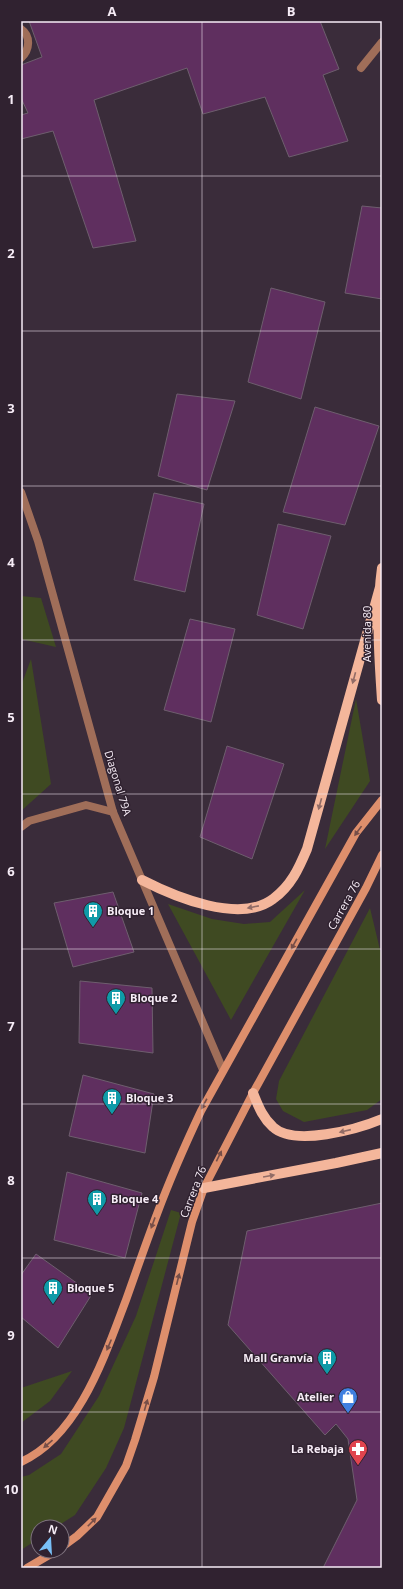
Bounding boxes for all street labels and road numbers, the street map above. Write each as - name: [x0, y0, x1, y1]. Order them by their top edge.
- street label: Avenida 80: [359, 606, 374, 662]
- street label: Diagonal 79A: [101, 748, 136, 817]
- street label: Carrera 76: [324, 877, 363, 932]
- street label: Carrera 76: [176, 1164, 209, 1220]

